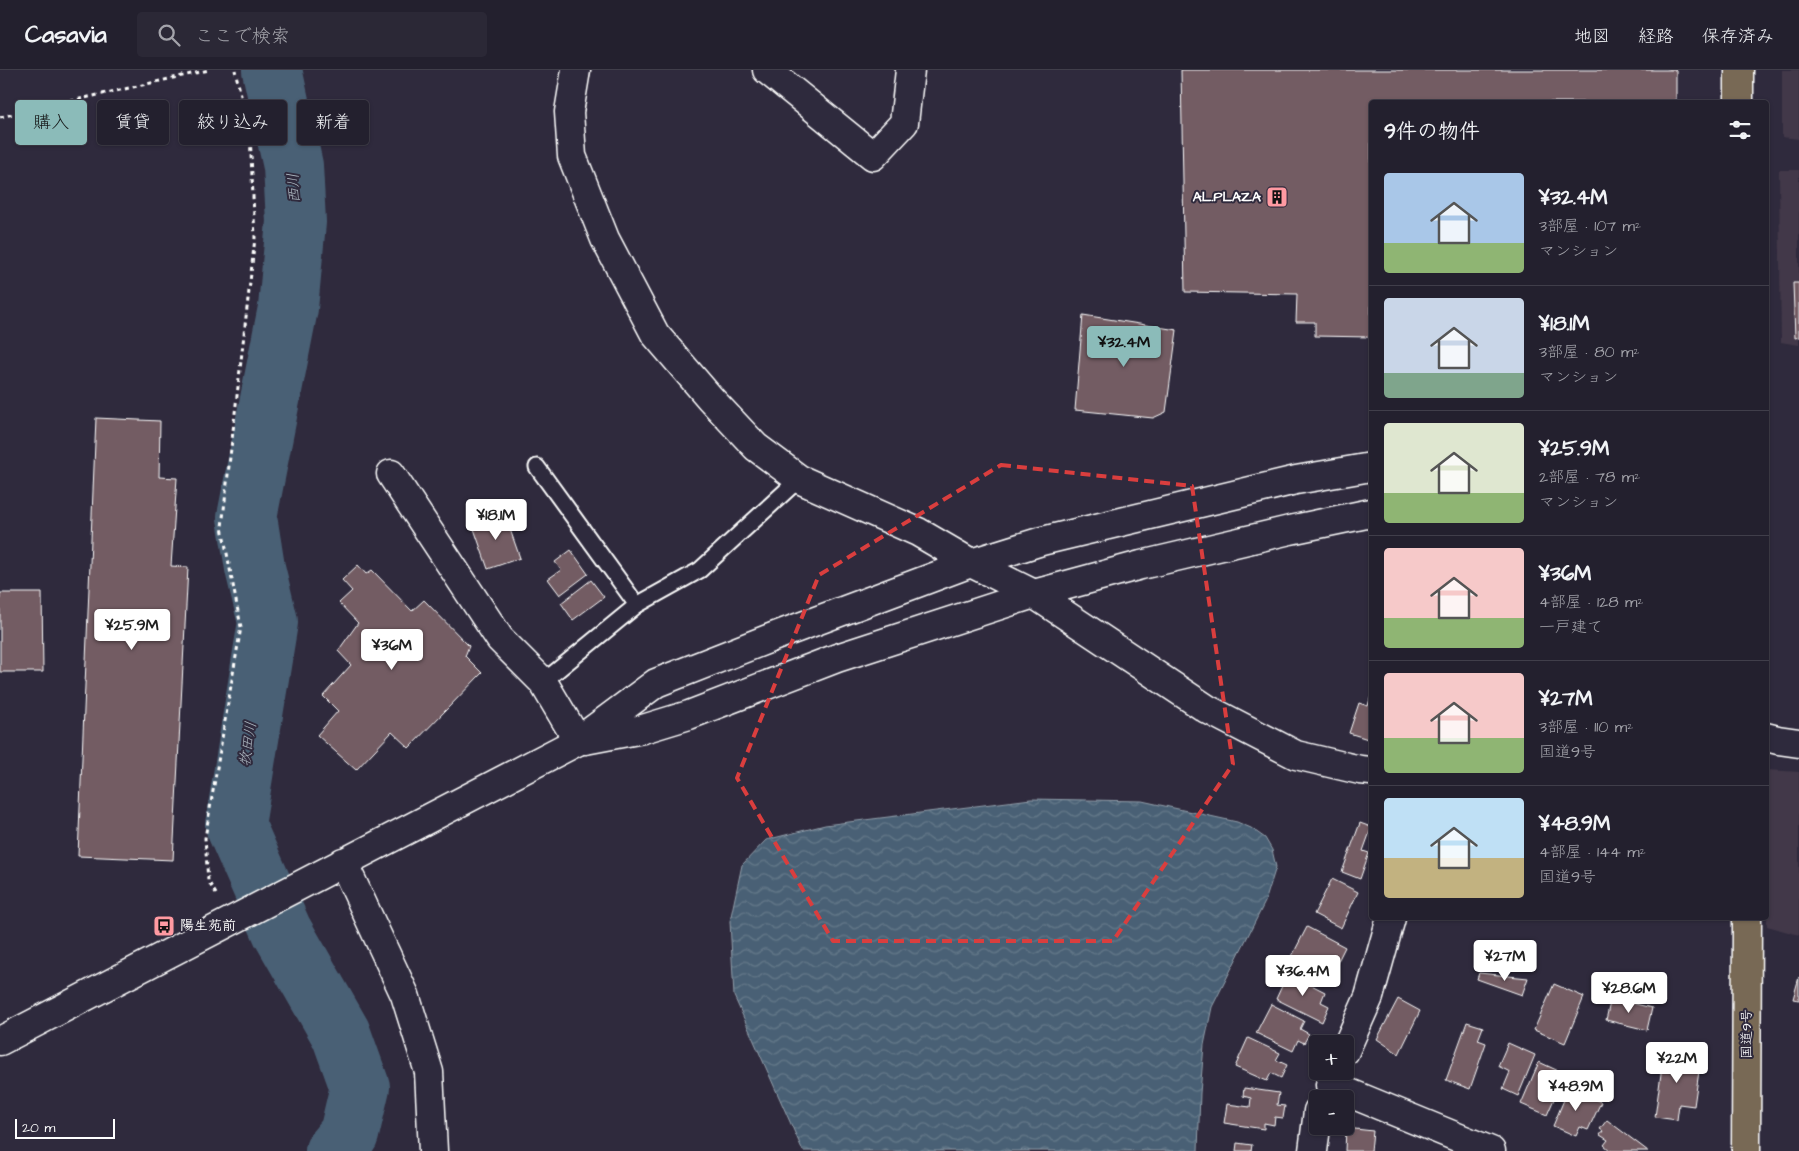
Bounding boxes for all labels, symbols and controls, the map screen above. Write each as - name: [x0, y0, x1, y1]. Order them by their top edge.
- search box: [137, 12, 487, 57]
- text: Casavia: [25, 18, 107, 52]
- icon: search: [155, 21, 183, 49]
- text: ここで検索: [195, 23, 290, 50]
- text: 地図: [1574, 24, 1610, 49]
- text: 経路: [1638, 24, 1674, 49]
- text: 保存済み: [1702, 24, 1774, 49]
- chip: 購入: [15, 100, 87, 145]
- chip: 賃貸: [97, 100, 169, 145]
- chip: 絞り込み: [179, 100, 287, 145]
- chip: 新着: [297, 100, 369, 145]
- icon: filters: [1726, 116, 1754, 144]
- text: 9件の物件: [1384, 117, 1480, 146]
- water label: 西川: [282, 172, 306, 204]
- text: ¥32.4M: [1539, 183, 1608, 212]
- building icon: AL.PLAZA: [1265, 185, 1289, 209]
- place label: AL.PLAZA: [1193, 187, 1262, 207]
- icon: home: [1424, 193, 1484, 253]
- text: 3部屋 · 107 m²: [1539, 215, 1641, 237]
- text: マンション: [1539, 240, 1618, 262]
- text: ¥18.1M: [1539, 309, 1590, 338]
- icon: home: [1424, 318, 1484, 378]
- pin: ¥32.4M: [1083, 326, 1165, 368]
- text: ¥32.4M: [1098, 331, 1150, 353]
- text: 3部屋 · 80 m²: [1539, 341, 1640, 363]
- text: マンション: [1539, 366, 1618, 388]
- text: ¥25.9M: [1539, 434, 1609, 463]
- icon: home: [1424, 443, 1484, 503]
- text: 2部屋 · 78 m²: [1539, 466, 1640, 488]
- text: マンション: [1539, 491, 1618, 513]
- pin: ¥18.1M: [455, 498, 537, 541]
- text: ¥18.1M: [477, 504, 515, 526]
- text: ¥36M: [1539, 559, 1591, 588]
- icon: home: [1424, 568, 1484, 628]
- text: 4部屋 · 128 m²: [1539, 591, 1643, 613]
- pin: ¥25.9M: [91, 608, 173, 651]
- text: ¥25.9M: [105, 614, 159, 636]
- text: 一戸建て: [1539, 616, 1603, 638]
- pin: ¥36M: [362, 628, 422, 671]
- text: ¥36M: [372, 634, 412, 656]
- text: ¥27M: [1539, 684, 1593, 713]
- icon: home: [1424, 693, 1484, 753]
- text: 3部屋 · 110 m²: [1539, 716, 1633, 738]
- water label: 牧田川: [234, 720, 262, 768]
- text: 国道9号: [1539, 741, 1596, 763]
- text: ¥48.9M: [1539, 809, 1610, 838]
- icon: home: [1424, 818, 1484, 878]
- text: 4部屋 · 144 m²: [1539, 841, 1646, 863]
- text: 国道9号: [1539, 866, 1596, 888]
- bus stop icon: 陽生苑前: [152, 914, 176, 938]
- place label: 陽生苑前: [180, 916, 236, 936]
- pin: ¥27M: [1475, 940, 1535, 982]
- text: ¥27M: [1485, 945, 1525, 967]
- pin: ¥36.4M: [1262, 954, 1344, 997]
- text: ¥36.4M: [1276, 960, 1330, 982]
- pin: ¥28.6M: [1588, 972, 1670, 1014]
- text: ¥28.6M: [1602, 977, 1656, 999]
- street label: 国道9号: [1737, 1009, 1757, 1059]
- map controls: [1309, 1035, 1354, 1135]
- button: +: [1309, 1035, 1354, 1080]
- pin: ¥22M: [1647, 1042, 1707, 1084]
- text: ¥22M: [1657, 1047, 1697, 1069]
- pin: ¥48.9M: [1535, 1070, 1617, 1112]
- text: ¥48.9M: [1549, 1075, 1603, 1097]
- button: −: [1309, 1090, 1354, 1135]
- scale bar: [15, 1116, 115, 1139]
- text: 20 m: [22, 1118, 55, 1138]

